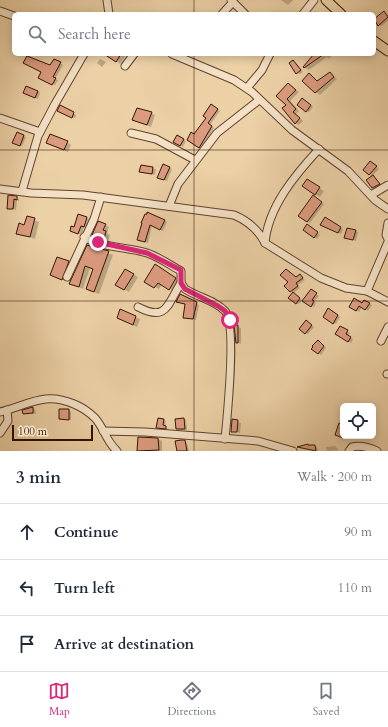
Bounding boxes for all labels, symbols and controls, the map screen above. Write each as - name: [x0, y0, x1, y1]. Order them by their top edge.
- search box: [12, 12, 376, 56]
- icon: search: [26, 23, 48, 45]
- text: Search here: [58, 24, 131, 44]
- route end: [89, 233, 107, 251]
- route start: [221, 311, 239, 329]
- map controls: [340, 403, 376, 439]
- button: locate: [340, 403, 376, 439]
- scale bar: [12, 423, 93, 442]
- text: 100 m: [18, 424, 47, 439]
- text: 3 min: [16, 466, 61, 489]
- text: Walk · 200 m: [297, 468, 372, 486]
- icon: ahead: [16, 521, 38, 543]
- text: Continue: [54, 522, 119, 542]
- text: 90 m: [344, 523, 372, 541]
- icon: left: [16, 577, 38, 599]
- text: Turn left: [54, 578, 115, 598]
- text: 110 m: [338, 579, 372, 597]
- icon: arrive: [16, 633, 38, 655]
- text: Arrive at destination: [54, 634, 194, 654]
- tab: Map: [48, 680, 70, 719]
- tab: Directions: [167, 680, 216, 719]
- tab: Saved: [313, 680, 340, 719]

